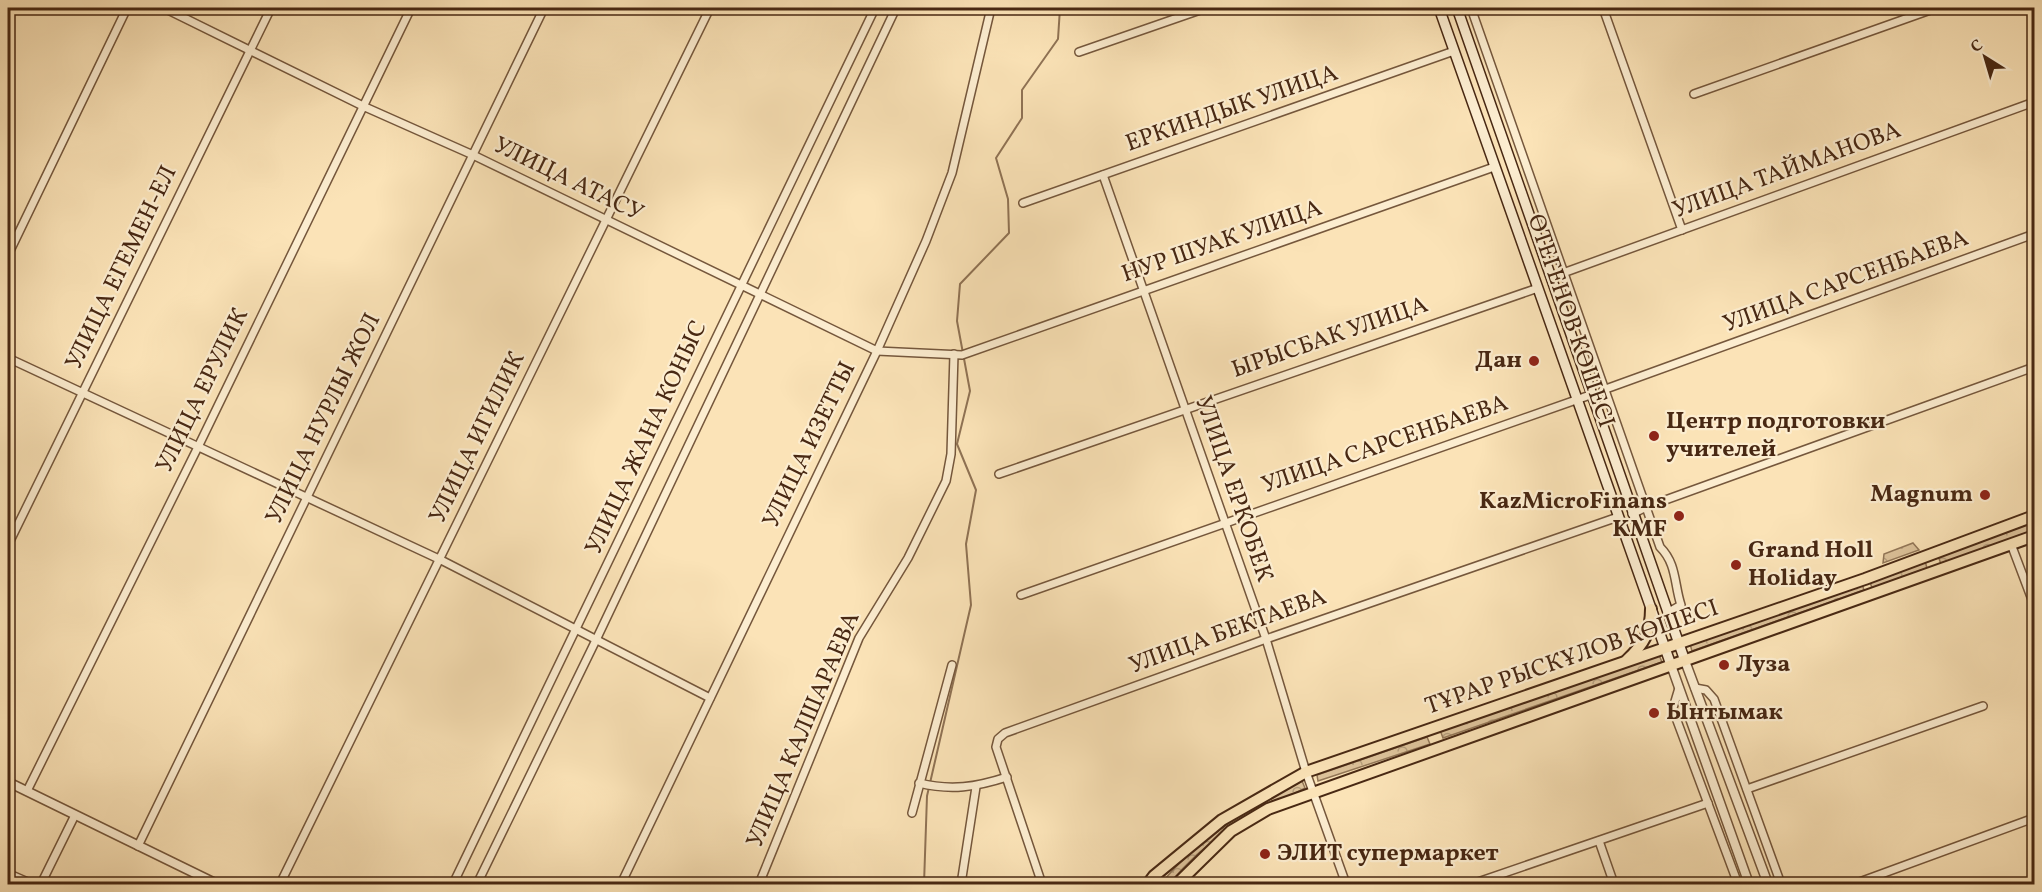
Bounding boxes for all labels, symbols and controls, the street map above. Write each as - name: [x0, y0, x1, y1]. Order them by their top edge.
- north arrow: [1955, 27, 2015, 87]
- text: С: [1966, 35, 1988, 59]
- street label: ЕРКИНДЫК УЛИЦА: [1121, 57, 1343, 161]
- street label: УЛИЦА ТАЙМАНОВА: [1668, 114, 1906, 228]
- street label: УЛИЦА АТАСУ: [487, 129, 649, 231]
- street label: УЛИЦА ЕГЕМЕН-ЕЛ: [58, 160, 186, 376]
- street label: НУР ШУАК УЛИЦА: [1117, 192, 1327, 292]
- street label: ӨТЕГЕНОВ КӨШЕСІ: [1518, 210, 1622, 432]
- street label: УЛИЦА САРСЕНБАЕВА: [1719, 222, 1973, 342]
- street label: ЫРЫСБАК УЛИЦА: [1227, 288, 1433, 388]
- street label: УЛИЦА ЕРУЛИК: [148, 303, 258, 479]
- street label: УЛИЦА НУРЛЫ ЖОЛ: [258, 308, 390, 530]
- street label: УЛИЦА ЖАНА КОНЫС: [578, 315, 716, 561]
- place label: Дан: [1475, 344, 1522, 378]
- street label: УЛИЦА ИГИЛИК: [422, 346, 534, 530]
- marker: Дан: [1527, 354, 1541, 368]
- street label: УЛИЦА ИЗЕТТЫ: [755, 356, 865, 534]
- street label: УЛИЦА САРСЕНБАЕВА: [1257, 387, 1513, 503]
- street label: УЛИЦА ЕРКОБЕК: [1185, 391, 1281, 587]
- place label: Центр подготовки учителей: [1666, 405, 1885, 467]
- marker: Центр подготовки учителей: [1647, 429, 1661, 443]
- place label: Magnum: [1870, 478, 1973, 512]
- place label: KazMicroFinans KMF: [1479, 485, 1667, 547]
- marker: Magnum: [1978, 488, 1992, 502]
- marker: KazMicroFinans KMF: [1672, 509, 1686, 523]
- place label: Grand Holl Holiday: [1748, 534, 1873, 596]
- marker: Grand Holl Holiday: [1729, 558, 1743, 572]
- street label: УЛИЦА БЕКТАЕВА: [1125, 580, 1331, 683]
- street label: ТҰРАР РЫСКҰЛОВ КӨШЕСІ: [1421, 592, 1723, 724]
- street label: УЛИЦА КАЛШАРАЕВА: [739, 607, 869, 853]
- place label: Луза: [1736, 648, 1790, 682]
- marker: Луза: [1717, 658, 1731, 672]
- place label: Ынтымак: [1666, 696, 1783, 730]
- marker: Ынтымак: [1647, 706, 1661, 720]
- place label: ЭЛИТ супермаркет: [1277, 837, 1499, 871]
- marker: ЭЛИТ супермаркет: [1258, 847, 1272, 861]

